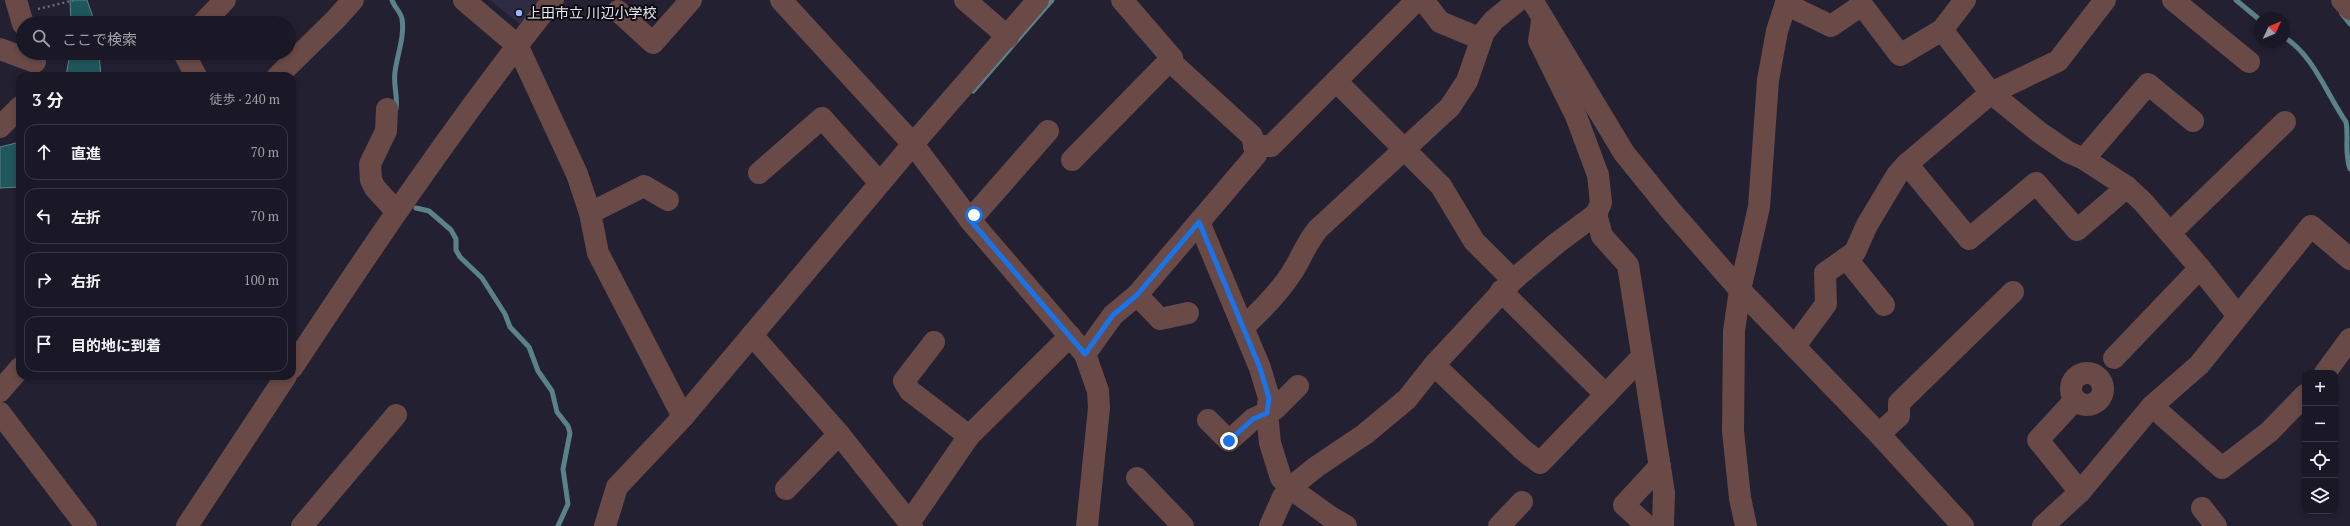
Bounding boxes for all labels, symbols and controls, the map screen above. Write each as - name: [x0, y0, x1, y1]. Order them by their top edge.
- place label: 上田市立 川辺小学校: [527, 3, 656, 22]
- marker: 上田市立 川辺小学校: [514, 8, 524, 18]
- north arrow: [2254, 12, 2290, 48]
- search box: [16, 16, 296, 60]
- icon: search: [30, 27, 52, 49]
- text: ここで検索: [62, 29, 137, 49]
- text: 3 分: [32, 88, 63, 111]
- text: 徒歩 · 240 m: [209, 90, 280, 108]
- icon: ahead: [33, 141, 55, 163]
- text: 直進: [71, 143, 101, 163]
- text: 70 m: [251, 143, 279, 161]
- icon: left: [33, 205, 55, 227]
- route start: [965, 206, 983, 224]
- text: 左折: [71, 207, 101, 227]
- text: 70 m: [251, 207, 279, 225]
- icon: right: [33, 269, 55, 291]
- text: 右折: [71, 271, 101, 291]
- text: 100 m: [244, 271, 279, 289]
- icon: arrive: [33, 333, 55, 355]
- text: 目的地に到着: [71, 335, 161, 355]
- map controls: [2302, 370, 2338, 514]
- button: +: [2302, 370, 2338, 406]
- button: −: [2302, 406, 2338, 442]
- route end: [1220, 432, 1238, 450]
- button: locate: [2302, 442, 2338, 478]
- button: layers: [2302, 478, 2338, 514]

